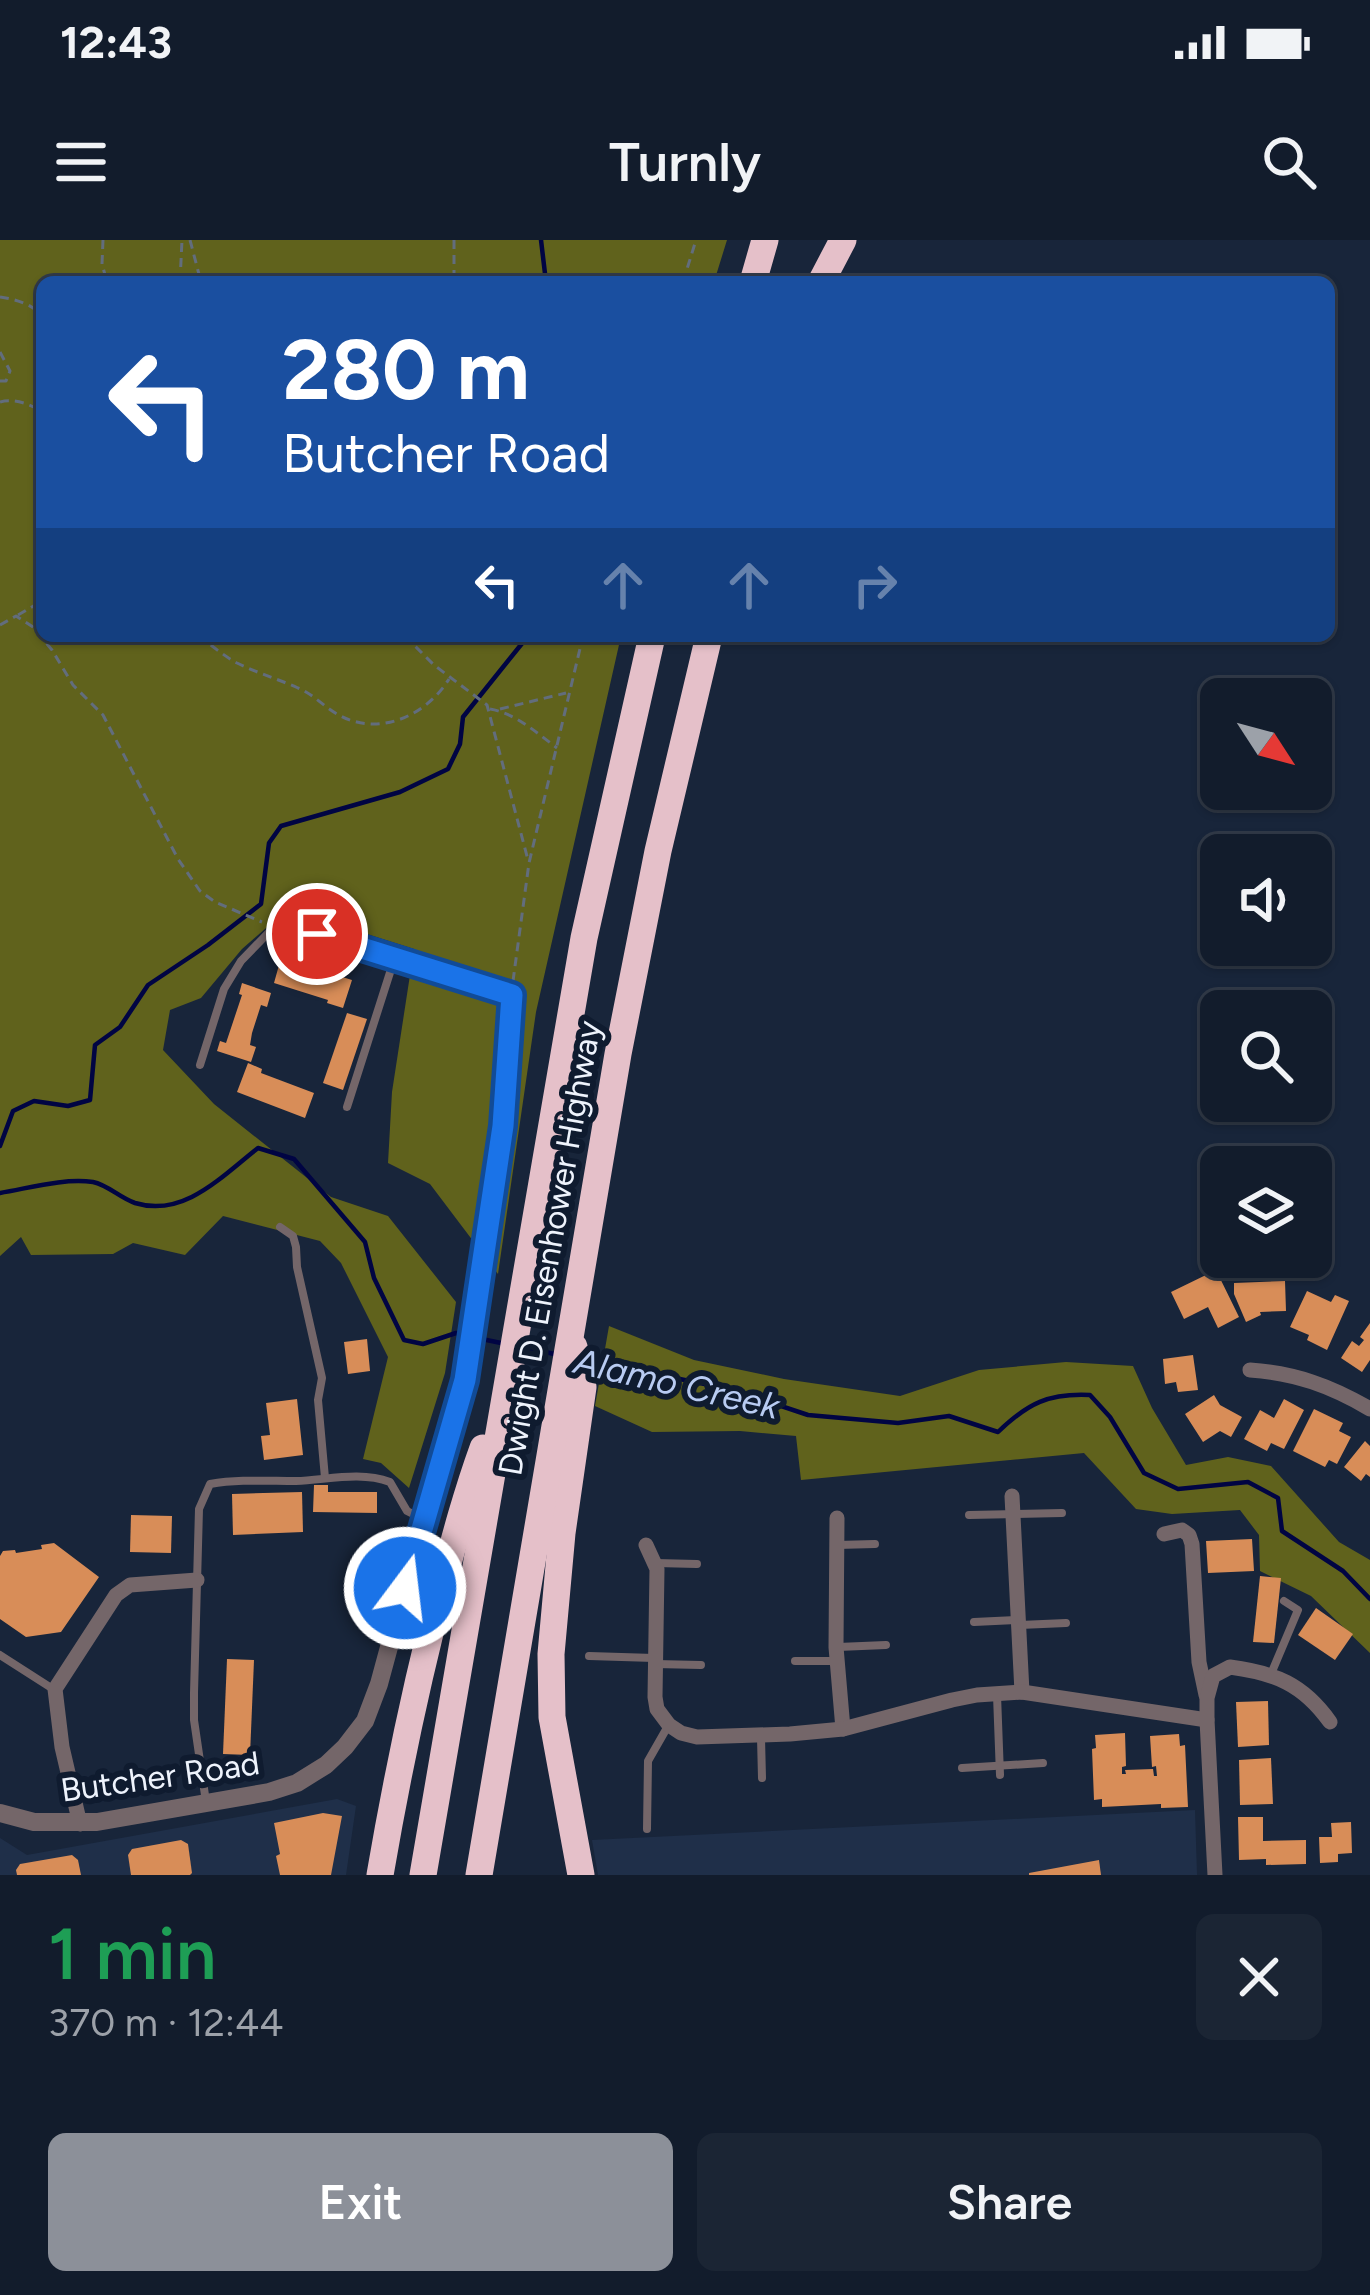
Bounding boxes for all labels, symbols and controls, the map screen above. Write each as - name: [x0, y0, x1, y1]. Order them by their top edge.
- text: 12:43: [60, 15, 172, 69]
- icon: menu: [48, 129, 114, 195]
- icon: search: [1256, 129, 1322, 195]
- text: Turnly: [609, 130, 761, 195]
- text: 280 m: [282, 319, 530, 420]
- icon: left: [84, 324, 240, 480]
- text: Butcher Road: [282, 421, 610, 486]
- icon: left: [464, 552, 530, 618]
- icon: ahead: [590, 552, 656, 618]
- icon: ahead: [716, 552, 782, 618]
- icon: right: [842, 552, 908, 618]
- north arrow: [1200, 678, 1332, 810]
- map controls: [1200, 678, 1332, 1278]
- button: sound: [1200, 834, 1332, 966]
- pin: [266, 883, 368, 985]
- icon: arrive: [284, 901, 350, 967]
- button: search: [1200, 990, 1332, 1122]
- street label: Dwight D. Eisenhower Highway: [490, 1017, 609, 1478]
- button: layers: [1200, 1146, 1332, 1278]
- water label: Alamo Creek: [568, 1339, 785, 1428]
- position arrow: [342, 1525, 468, 1651]
- street label: Butcher Road: [58, 1743, 262, 1810]
- text: 1 min: [48, 1911, 216, 1997]
- button: close: [1196, 1914, 1322, 2040]
- text: 370 m · 12:44: [48, 1999, 283, 2046]
- button: Exit: [48, 2133, 673, 2271]
- button: Share: [697, 2133, 1322, 2271]

